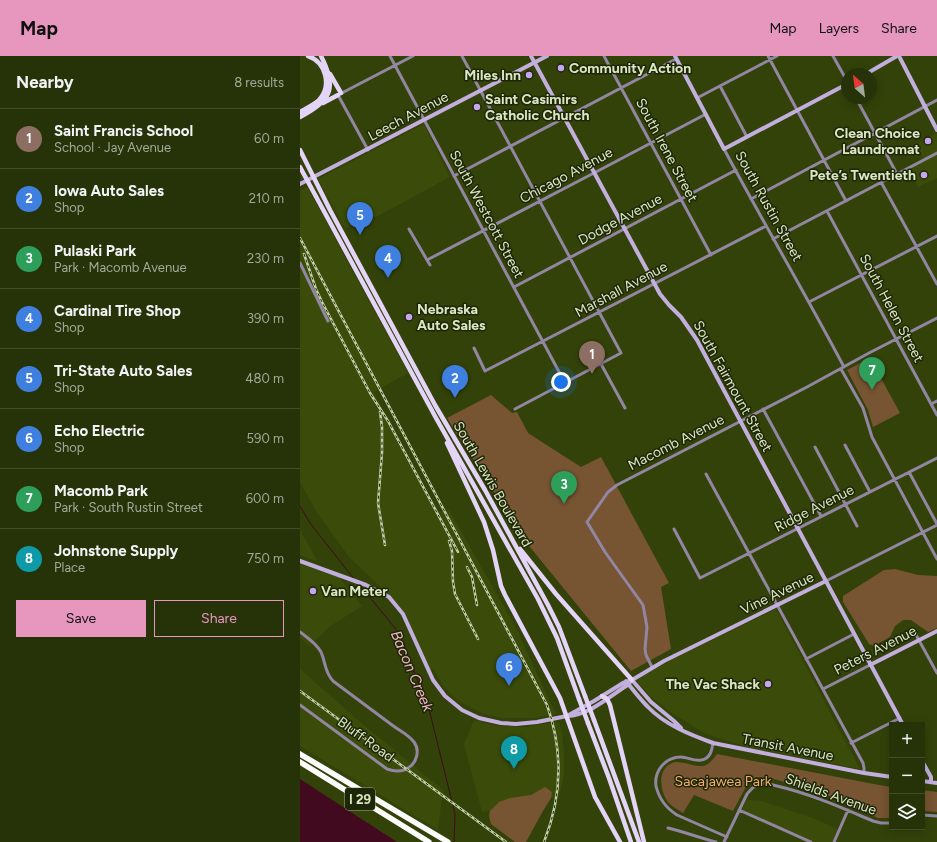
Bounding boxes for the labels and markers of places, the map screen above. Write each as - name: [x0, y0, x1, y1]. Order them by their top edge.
- place label: Community Action: [569, 60, 691, 77]
- marker: Community Action: [556, 63, 566, 73]
- place label: Miles Inn: [464, 67, 521, 84]
- marker: Miles Inn: [524, 70, 534, 80]
- place label: Saint Casimirs Catholic Church: [485, 91, 589, 124]
- marker: Saint Casimirs Catholic Church: [472, 102, 482, 112]
- place label: Clean Choice Laundromat: [835, 125, 920, 158]
- marker: Clean Choice Laundromat: [923, 136, 933, 146]
- place label: Pete’s Twentieth: [810, 167, 916, 184]
- marker: Pete’s Twentieth: [919, 170, 929, 180]
- pin: 5: [347, 202, 373, 235]
- pin: 4: [375, 245, 401, 278]
- place label: Nebraska Auto Sales: [417, 301, 486, 334]
- marker: Nebraska Auto Sales: [404, 312, 414, 322]
- pin: 1: [579, 341, 605, 374]
- pin: 7: [859, 357, 885, 390]
- pin: 2: [442, 365, 468, 398]
- pin: 3: [551, 471, 577, 504]
- place label: Van Meter: [321, 583, 388, 600]
- marker: Van Meter: [308, 586, 318, 596]
- pin: 6: [496, 653, 522, 686]
- place label: The Vac Shack: [666, 676, 760, 693]
- marker: The Vac Shack: [763, 679, 773, 689]
- pin: 8: [501, 736, 527, 769]

